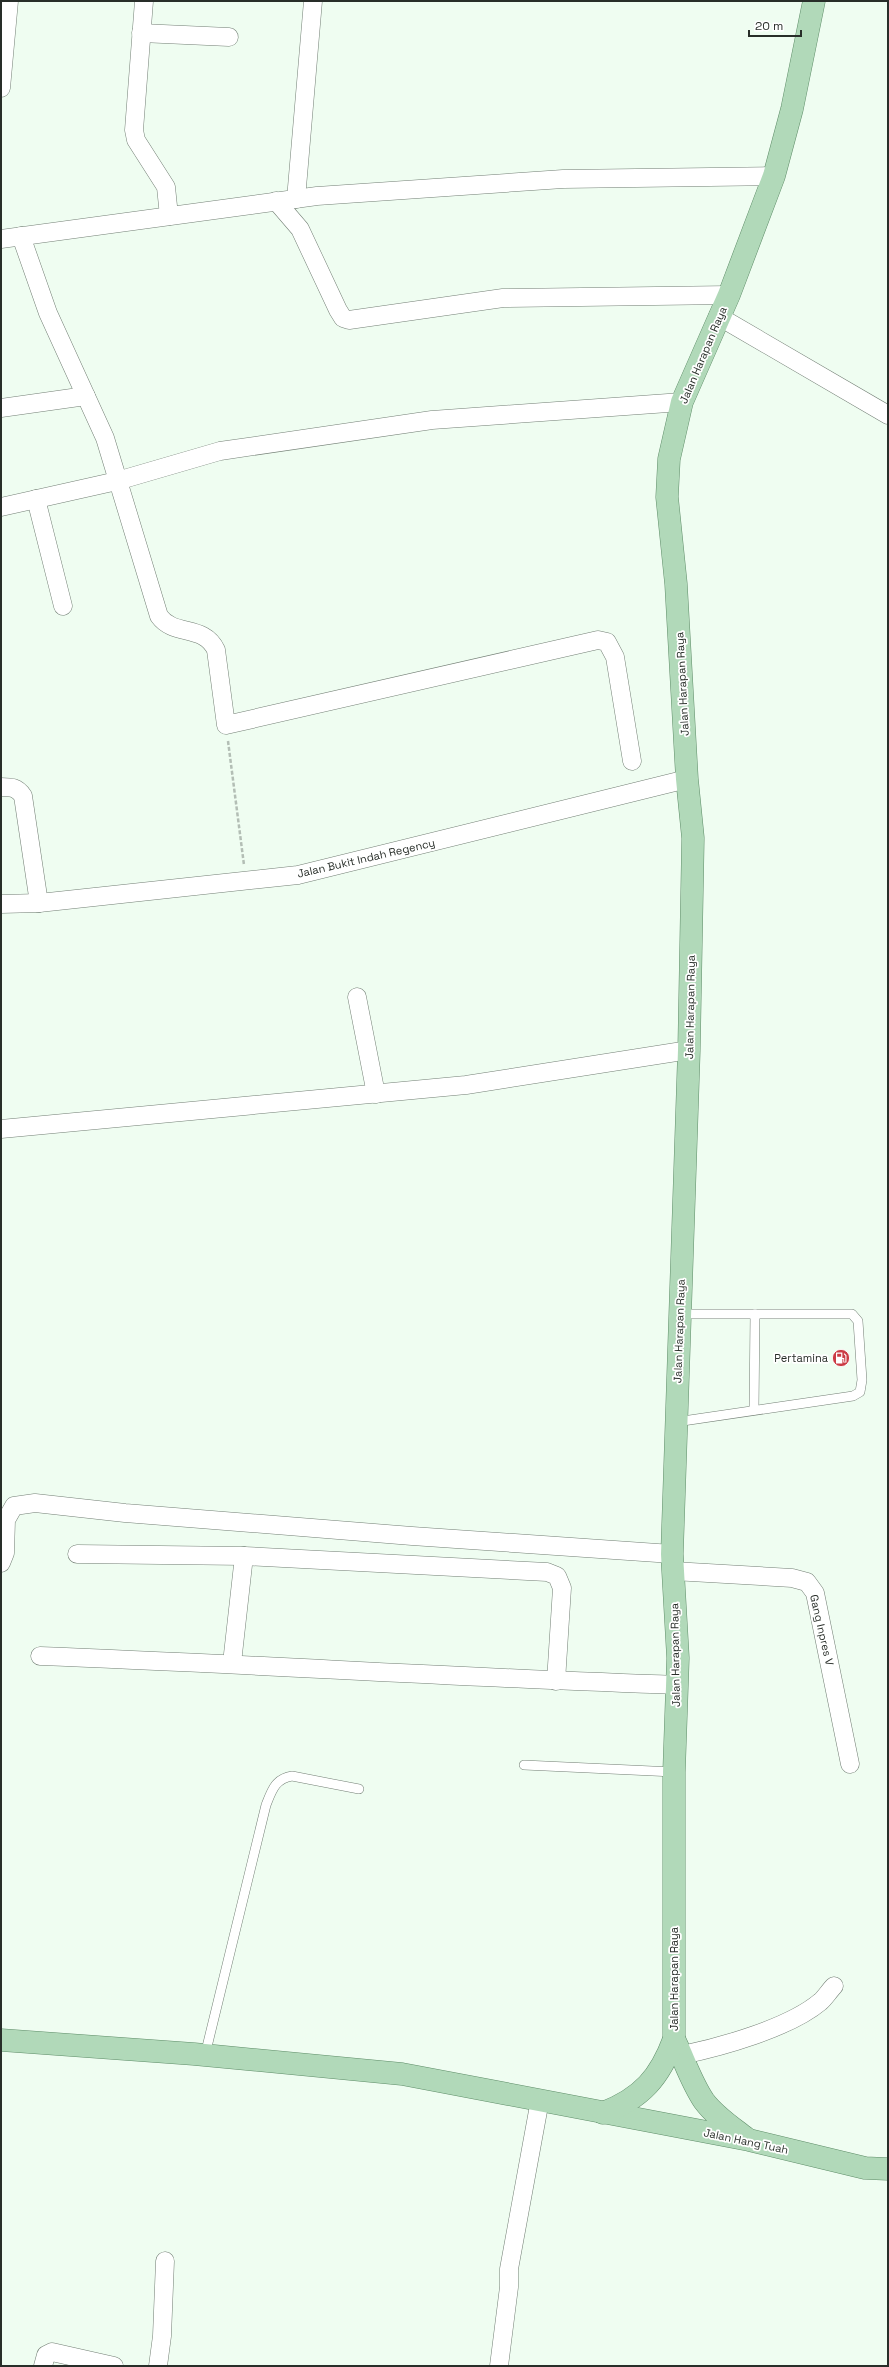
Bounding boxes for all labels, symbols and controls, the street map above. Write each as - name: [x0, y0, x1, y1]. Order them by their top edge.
- scale bar: [749, 12, 801, 38]
- text: 20 m: [755, 18, 783, 34]
- street label: Jalan Harapan Raya: [676, 304, 730, 406]
- street label: Jalan Harapan Raya: [672, 631, 692, 736]
- street label: Jalan Bukit Indah Regency: [296, 835, 436, 881]
- street label: Jalan Harapan Raya: [682, 954, 698, 1059]
- street label: Jalan Harapan Raya: [670, 1278, 688, 1383]
- fuel station icon: Pertamina: [831, 1348, 851, 1368]
- place label: Pertamina: [774, 1351, 829, 1365]
- street label: Gang Inpres V: [807, 1593, 837, 1667]
- street label: Jalan Harapan Raya: [667, 1602, 683, 1707]
- street label: Jalan Harapan Raya: [667, 1926, 681, 2031]
- street label: Jalan Hang Tuah: [702, 2125, 790, 2157]

